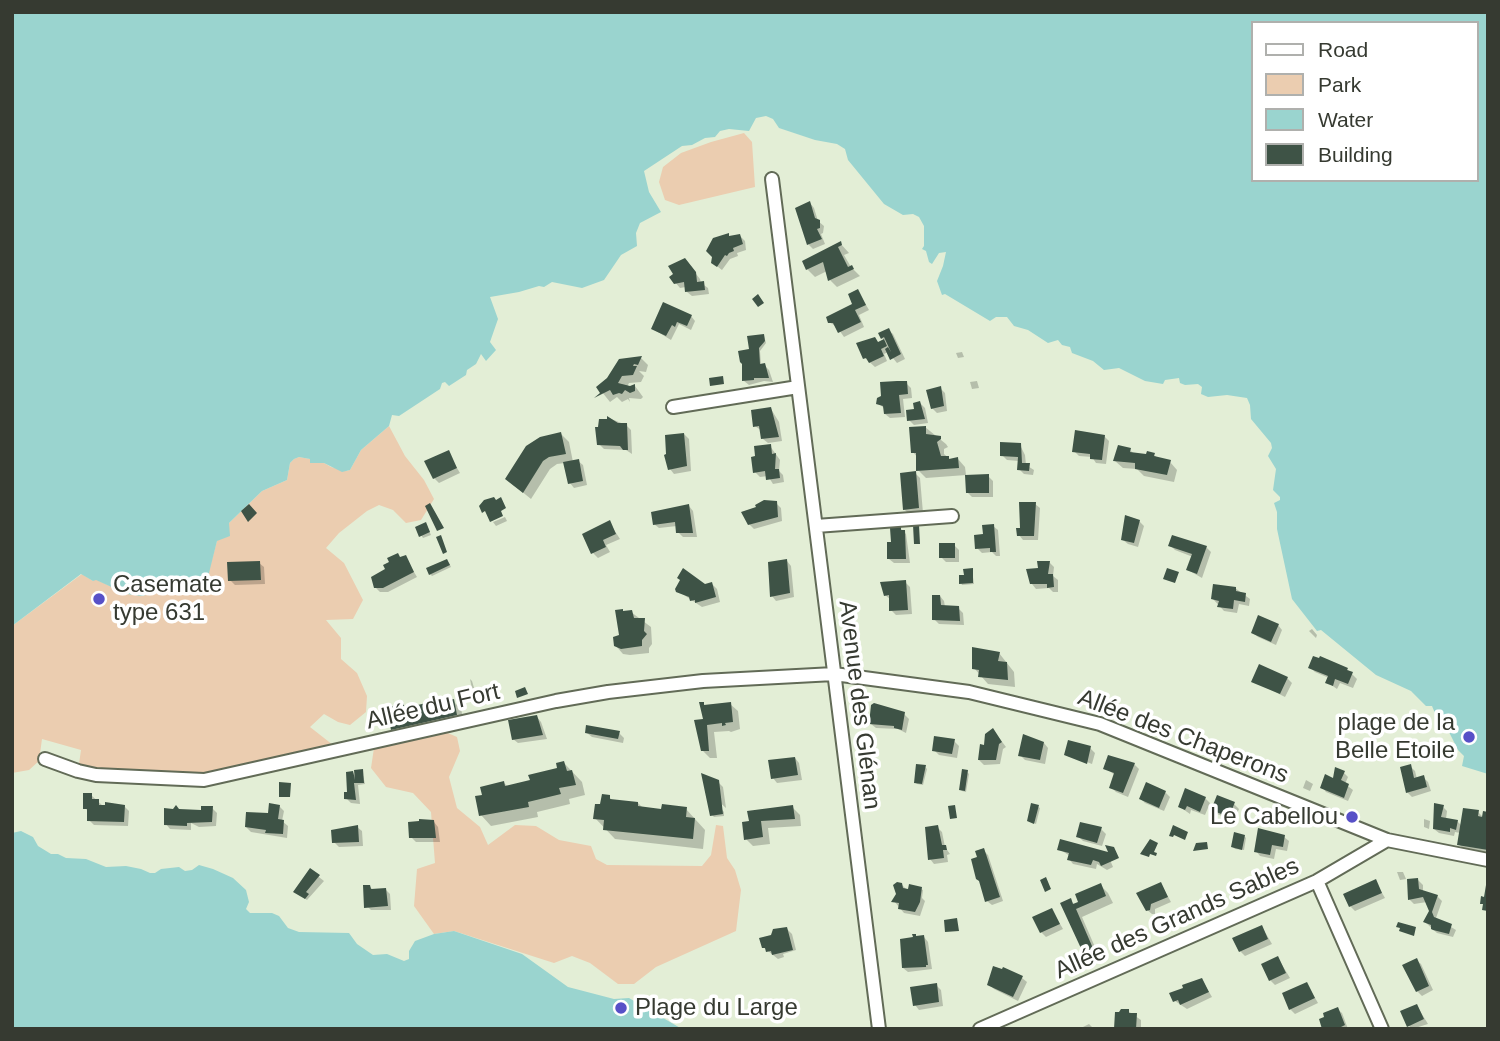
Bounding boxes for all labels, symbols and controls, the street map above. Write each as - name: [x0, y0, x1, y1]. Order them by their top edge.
- legend: [1252, 21, 1479, 182]
- text: Road: [1318, 38, 1368, 61]
- text: Park: [1318, 73, 1361, 96]
- text: Water: [1318, 108, 1373, 131]
- text: Building: [1318, 143, 1393, 166]
- place label: Casemate type 631: [113, 571, 222, 627]
- marker: Casemate type 631: [91, 591, 107, 607]
- street label: Avenue des Glénan: [832, 599, 886, 811]
- street label: Allée du Fort: [363, 678, 503, 736]
- street label: Allée des Chaperons: [1074, 684, 1292, 790]
- place label: plage de la Belle Etoile: [1335, 709, 1455, 765]
- marker: plage de la Belle Etoile: [1461, 729, 1477, 745]
- place label: Le Cabellou: [1210, 803, 1338, 831]
- marker: Le Cabellou: [1344, 809, 1360, 825]
- street label: Allée des Grands Sables: [1050, 852, 1304, 986]
- place label: Plage du Large: [635, 994, 798, 1022]
- marker: Plage du Large: [613, 1000, 629, 1016]

